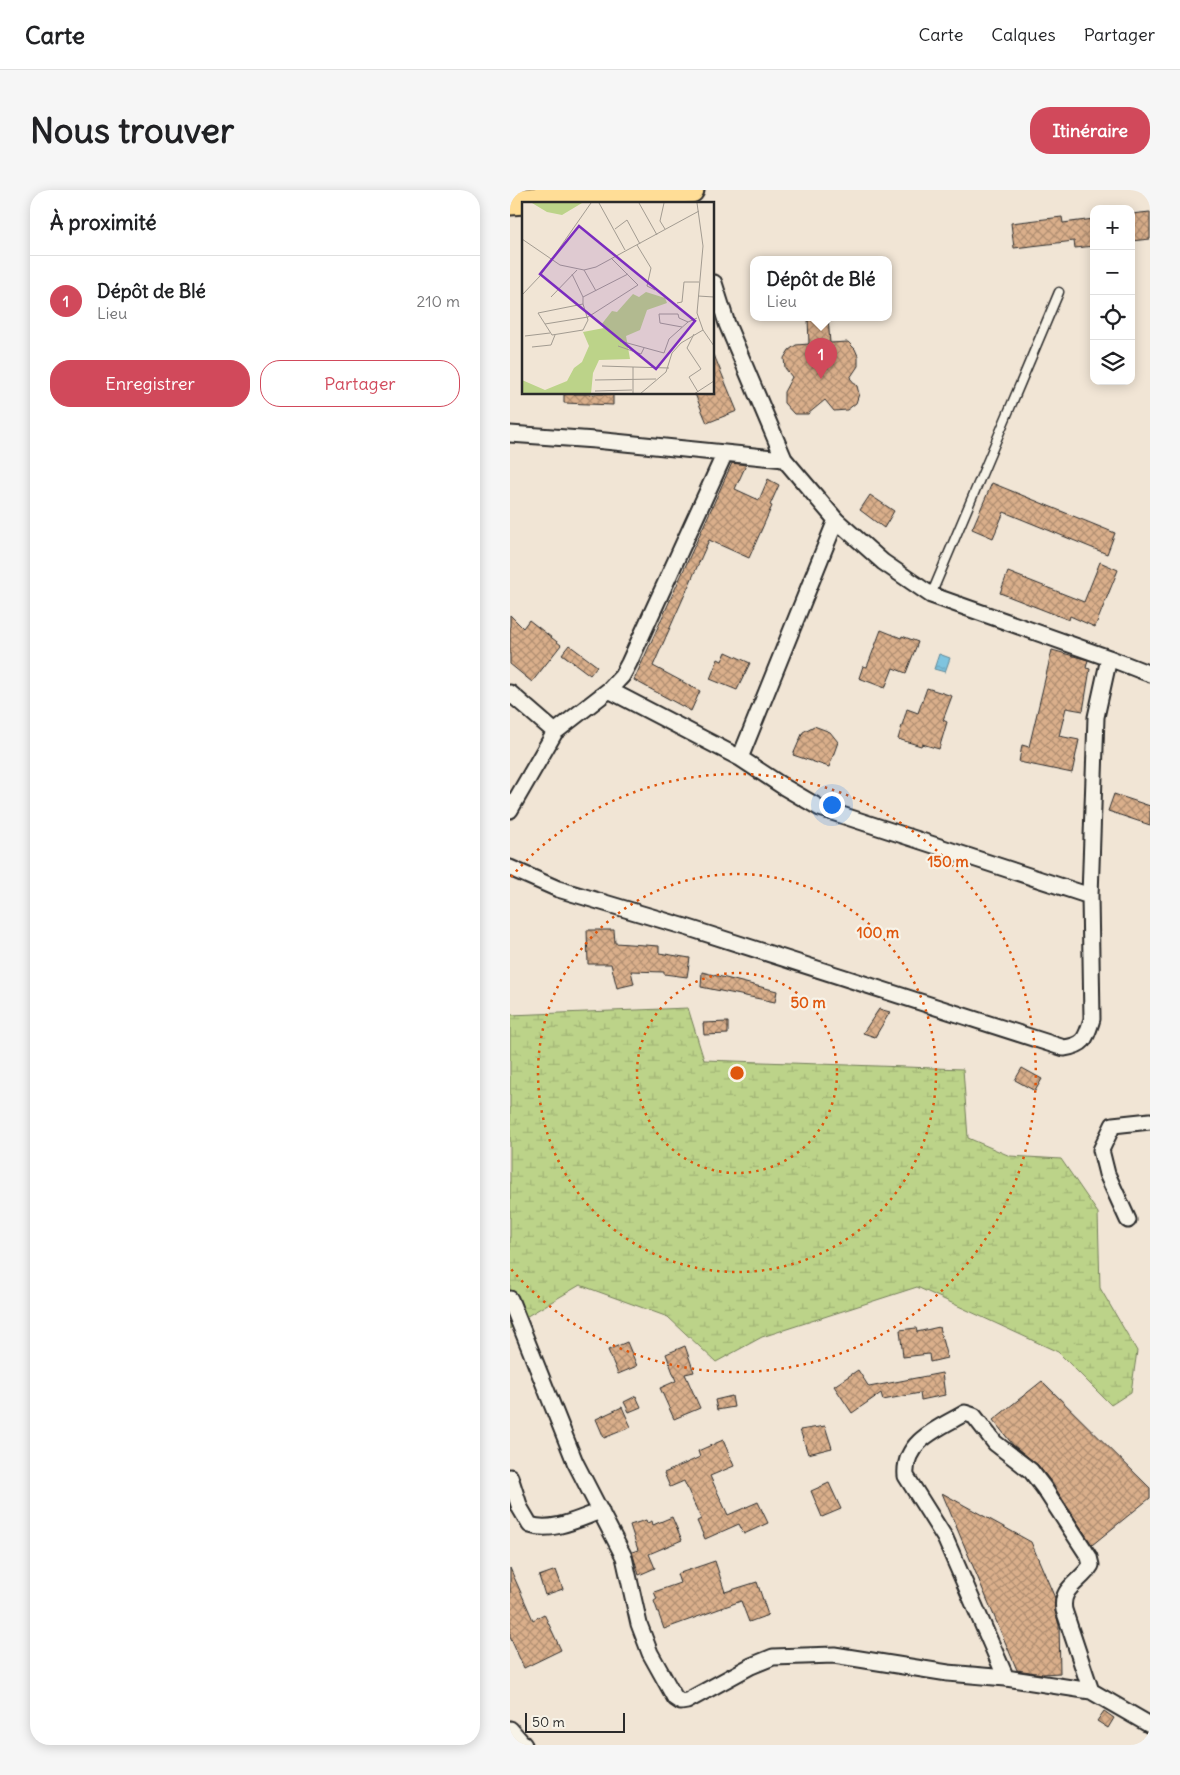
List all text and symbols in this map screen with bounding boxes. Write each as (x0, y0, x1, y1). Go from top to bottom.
text: Carte (25, 20, 85, 50)
text: Carte (918, 23, 963, 46)
text: Calques (991, 23, 1056, 46)
text: Partager (1084, 23, 1155, 46)
button: Itinéraire (1030, 107, 1150, 154)
text: Nous trouver (30, 108, 234, 152)
inset map (522, 202, 715, 395)
map controls (1090, 205, 1135, 385)
button: + (1090, 205, 1135, 250)
text: À proximité (50, 209, 157, 236)
button: − (1090, 250, 1135, 295)
popup (750, 256, 892, 321)
text: Dépôt de Blé (767, 267, 875, 291)
text: Dépôt de Blé (97, 279, 206, 303)
text: 1 (63, 291, 69, 311)
text: 210 m (417, 291, 460, 311)
text: Lieu (767, 291, 797, 311)
button: locate (1090, 295, 1135, 340)
text: Lieu (97, 303, 127, 323)
pin: 1 (805, 338, 837, 379)
button: layers (1090, 340, 1135, 385)
button: Enregistrer (50, 360, 250, 407)
button: Partager (260, 360, 460, 407)
your location (819, 792, 845, 818)
text: 150 m (927, 852, 969, 871)
text: 100 m (857, 923, 899, 942)
text: 50 m (790, 993, 826, 1012)
centre of rings (728, 1064, 746, 1082)
scale bar (525, 1710, 625, 1733)
text: 50 m (532, 1713, 565, 1731)

